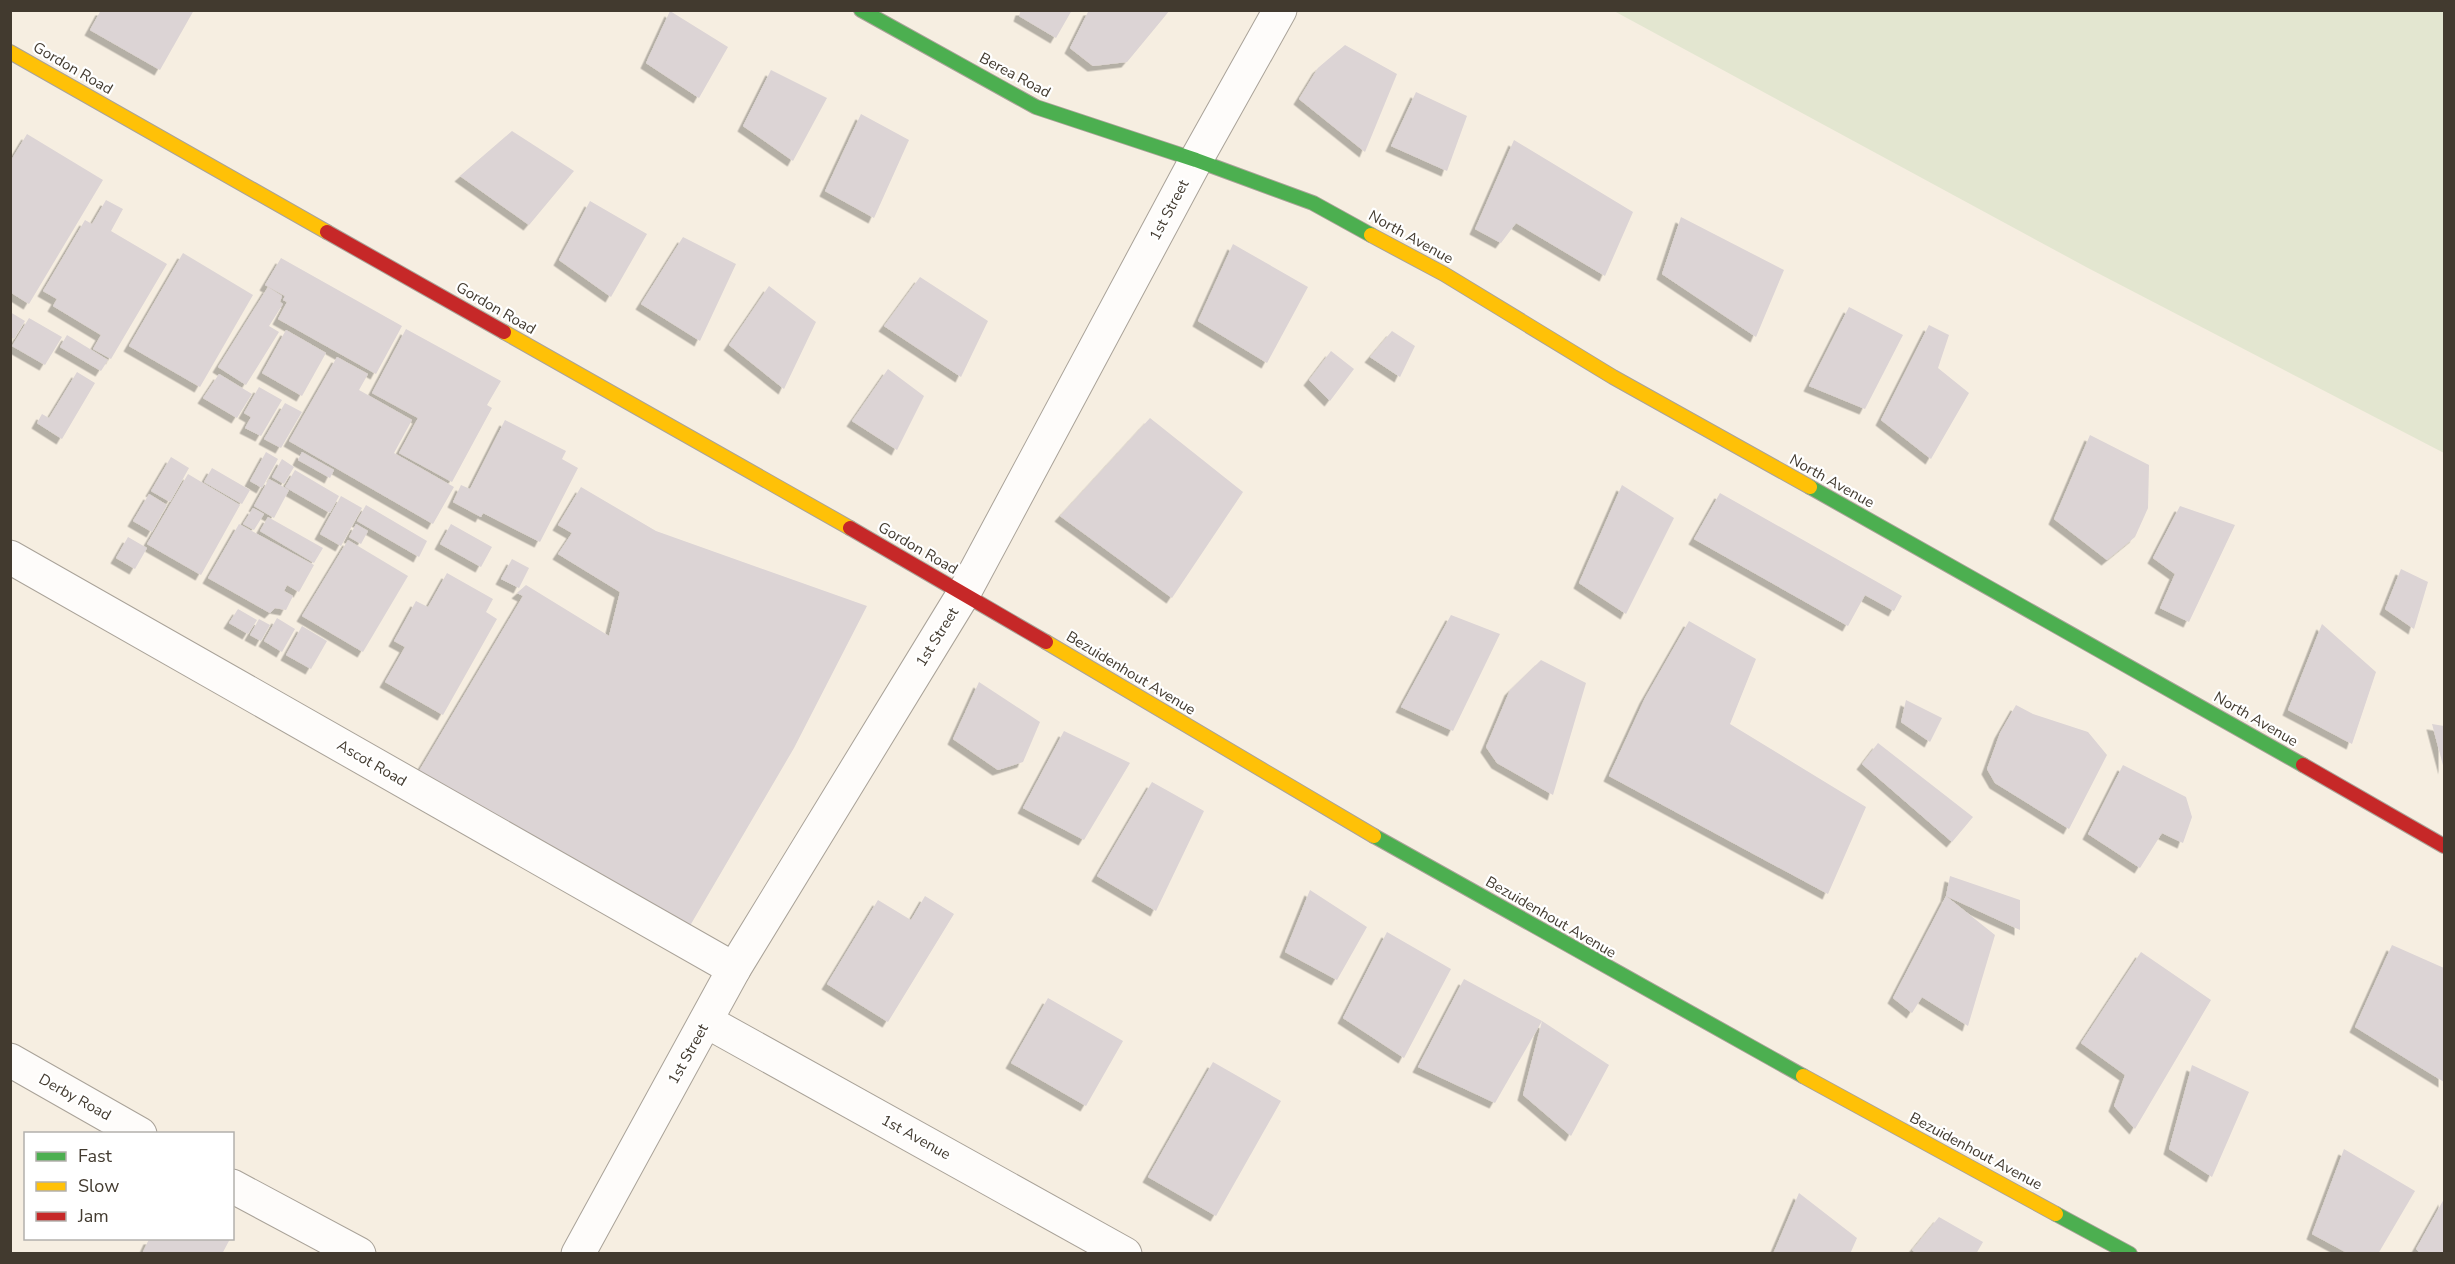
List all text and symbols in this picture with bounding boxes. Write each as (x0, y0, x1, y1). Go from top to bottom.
street label: Gordon Road (30, 37, 116, 99)
street label: Berea Road (976, 48, 1054, 102)
street label: 1st Street (1145, 175, 1194, 244)
street label: North Avenue (1365, 205, 1457, 269)
street label: Gordon Road (453, 277, 539, 339)
street label: North Avenue (1786, 449, 1878, 513)
street label: Gordon Road (875, 517, 961, 579)
street label: 1st Street (911, 603, 963, 670)
street label: Bezuidenhout Avenue (1063, 626, 1199, 720)
street label: North Avenue (2210, 687, 2302, 751)
street label: Ascot Road (334, 735, 410, 791)
street label: Bezuidenhout Avenue (1482, 871, 1620, 963)
street label: 1st Street (663, 1020, 713, 1088)
street label: Derby Road (35, 1069, 115, 1125)
street label: Bezuidenhout Avenue (1906, 1108, 2046, 1194)
street label: 1st Avenue (878, 1110, 954, 1164)
legend (24, 1132, 234, 1240)
text: Fast (78, 1144, 113, 1168)
text: Slow (78, 1174, 119, 1198)
text: Jam (77, 1204, 109, 1228)

